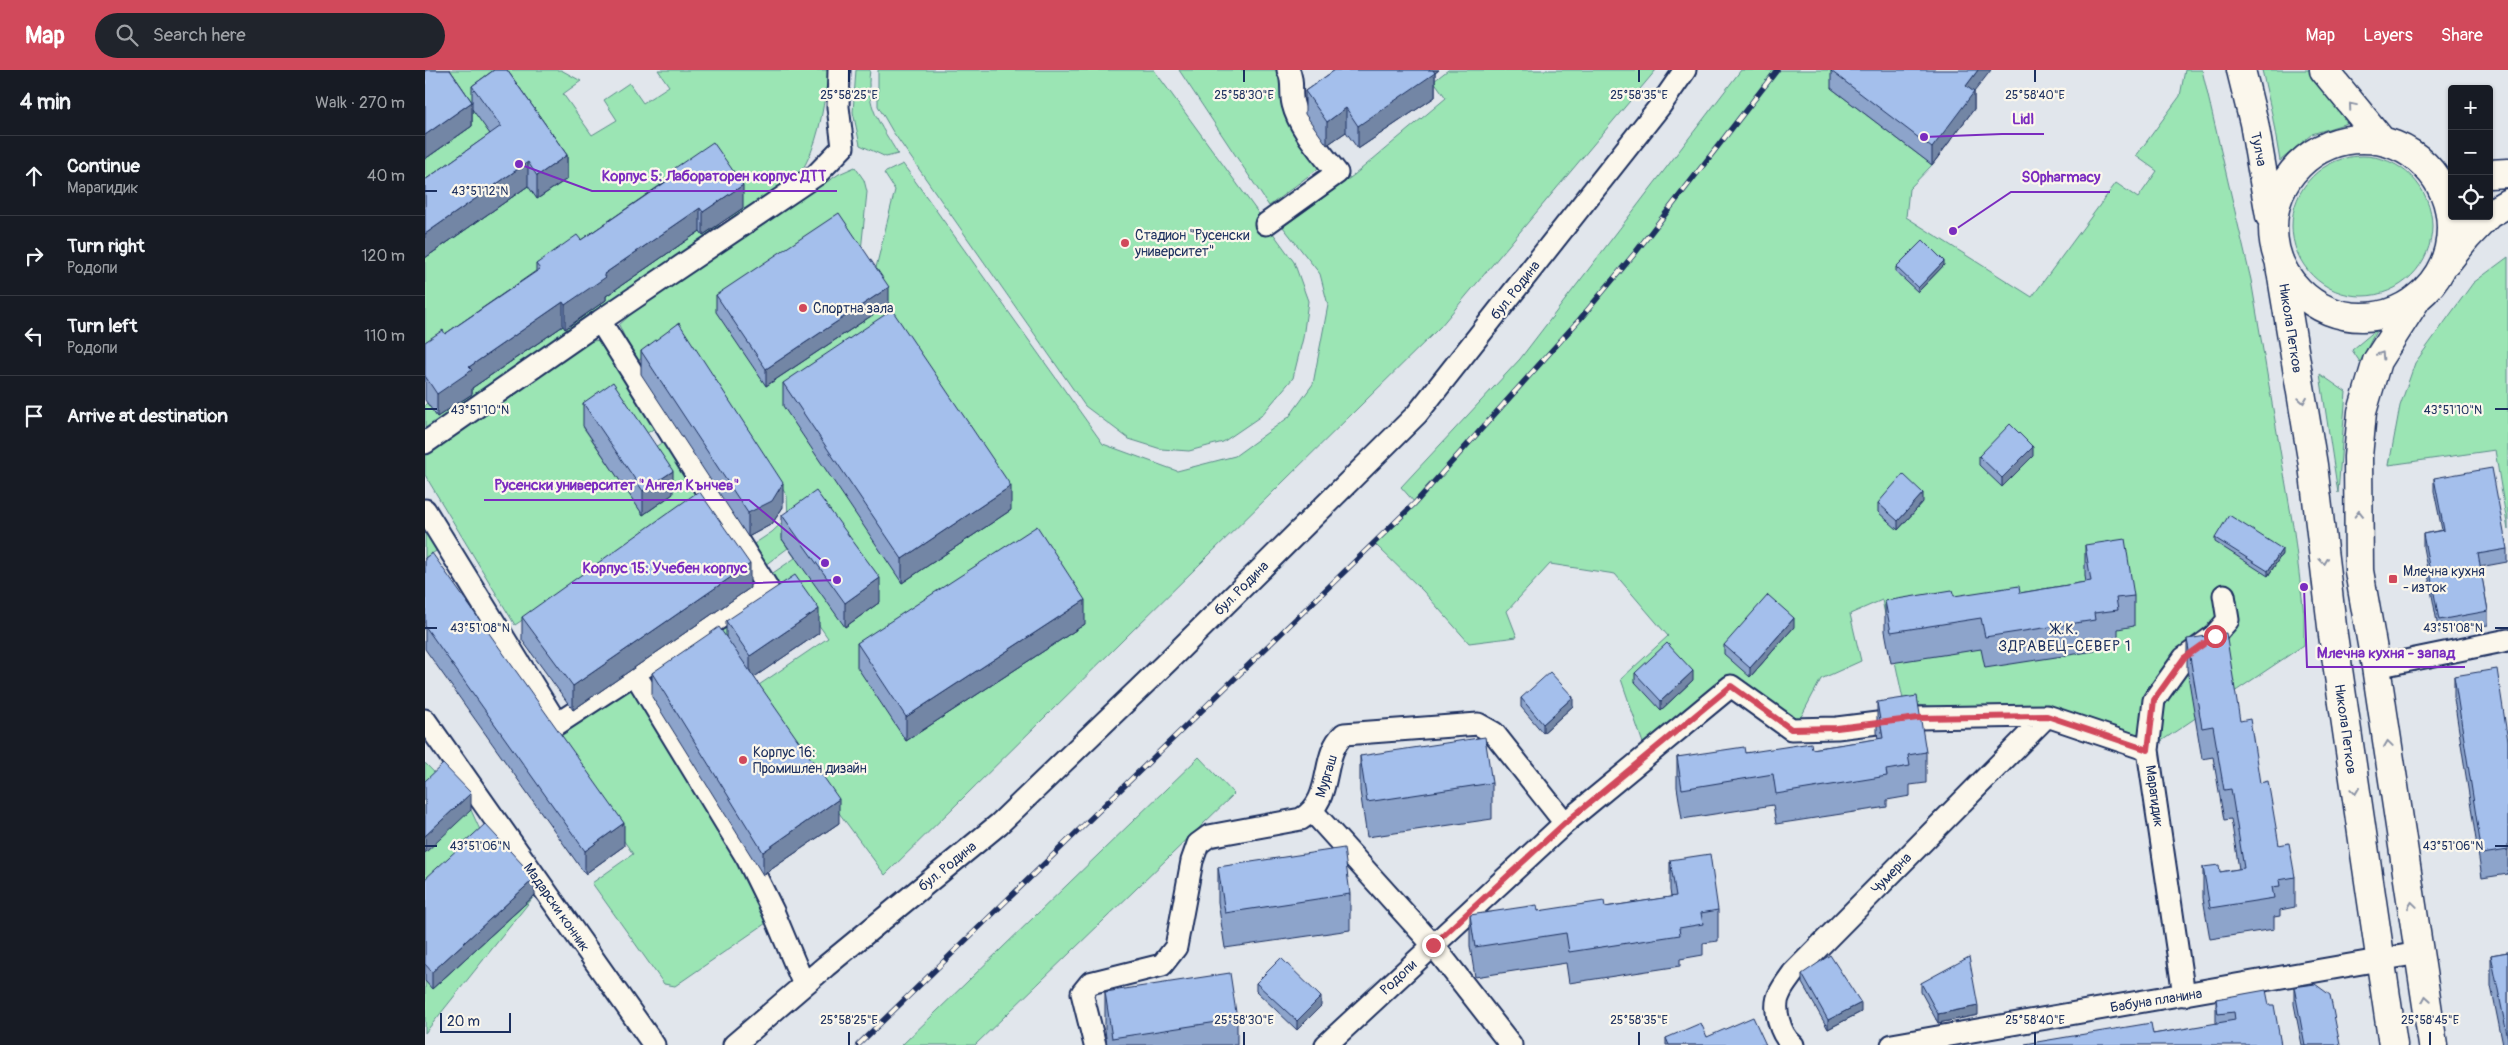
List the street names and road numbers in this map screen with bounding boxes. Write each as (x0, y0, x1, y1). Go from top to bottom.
street label: Тулча (2247, 130, 2270, 168)
street label: бул. Родина (1487, 257, 1544, 323)
street label: Никола Петков (2275, 282, 2306, 374)
street label: бул. Родина (1211, 558, 1272, 619)
street label: Никола Петков (2331, 683, 2360, 775)
street label: Мургаш (1312, 753, 1341, 800)
street label: Марагидик (2142, 764, 2167, 828)
street label: бул. Родина (915, 838, 980, 895)
street label: Чумерна (1868, 849, 1915, 897)
street label: Мадарски конник (520, 860, 593, 955)
street label: Родопи (1377, 956, 1420, 999)
street label: Бабуна планина (2109, 985, 2203, 1016)

